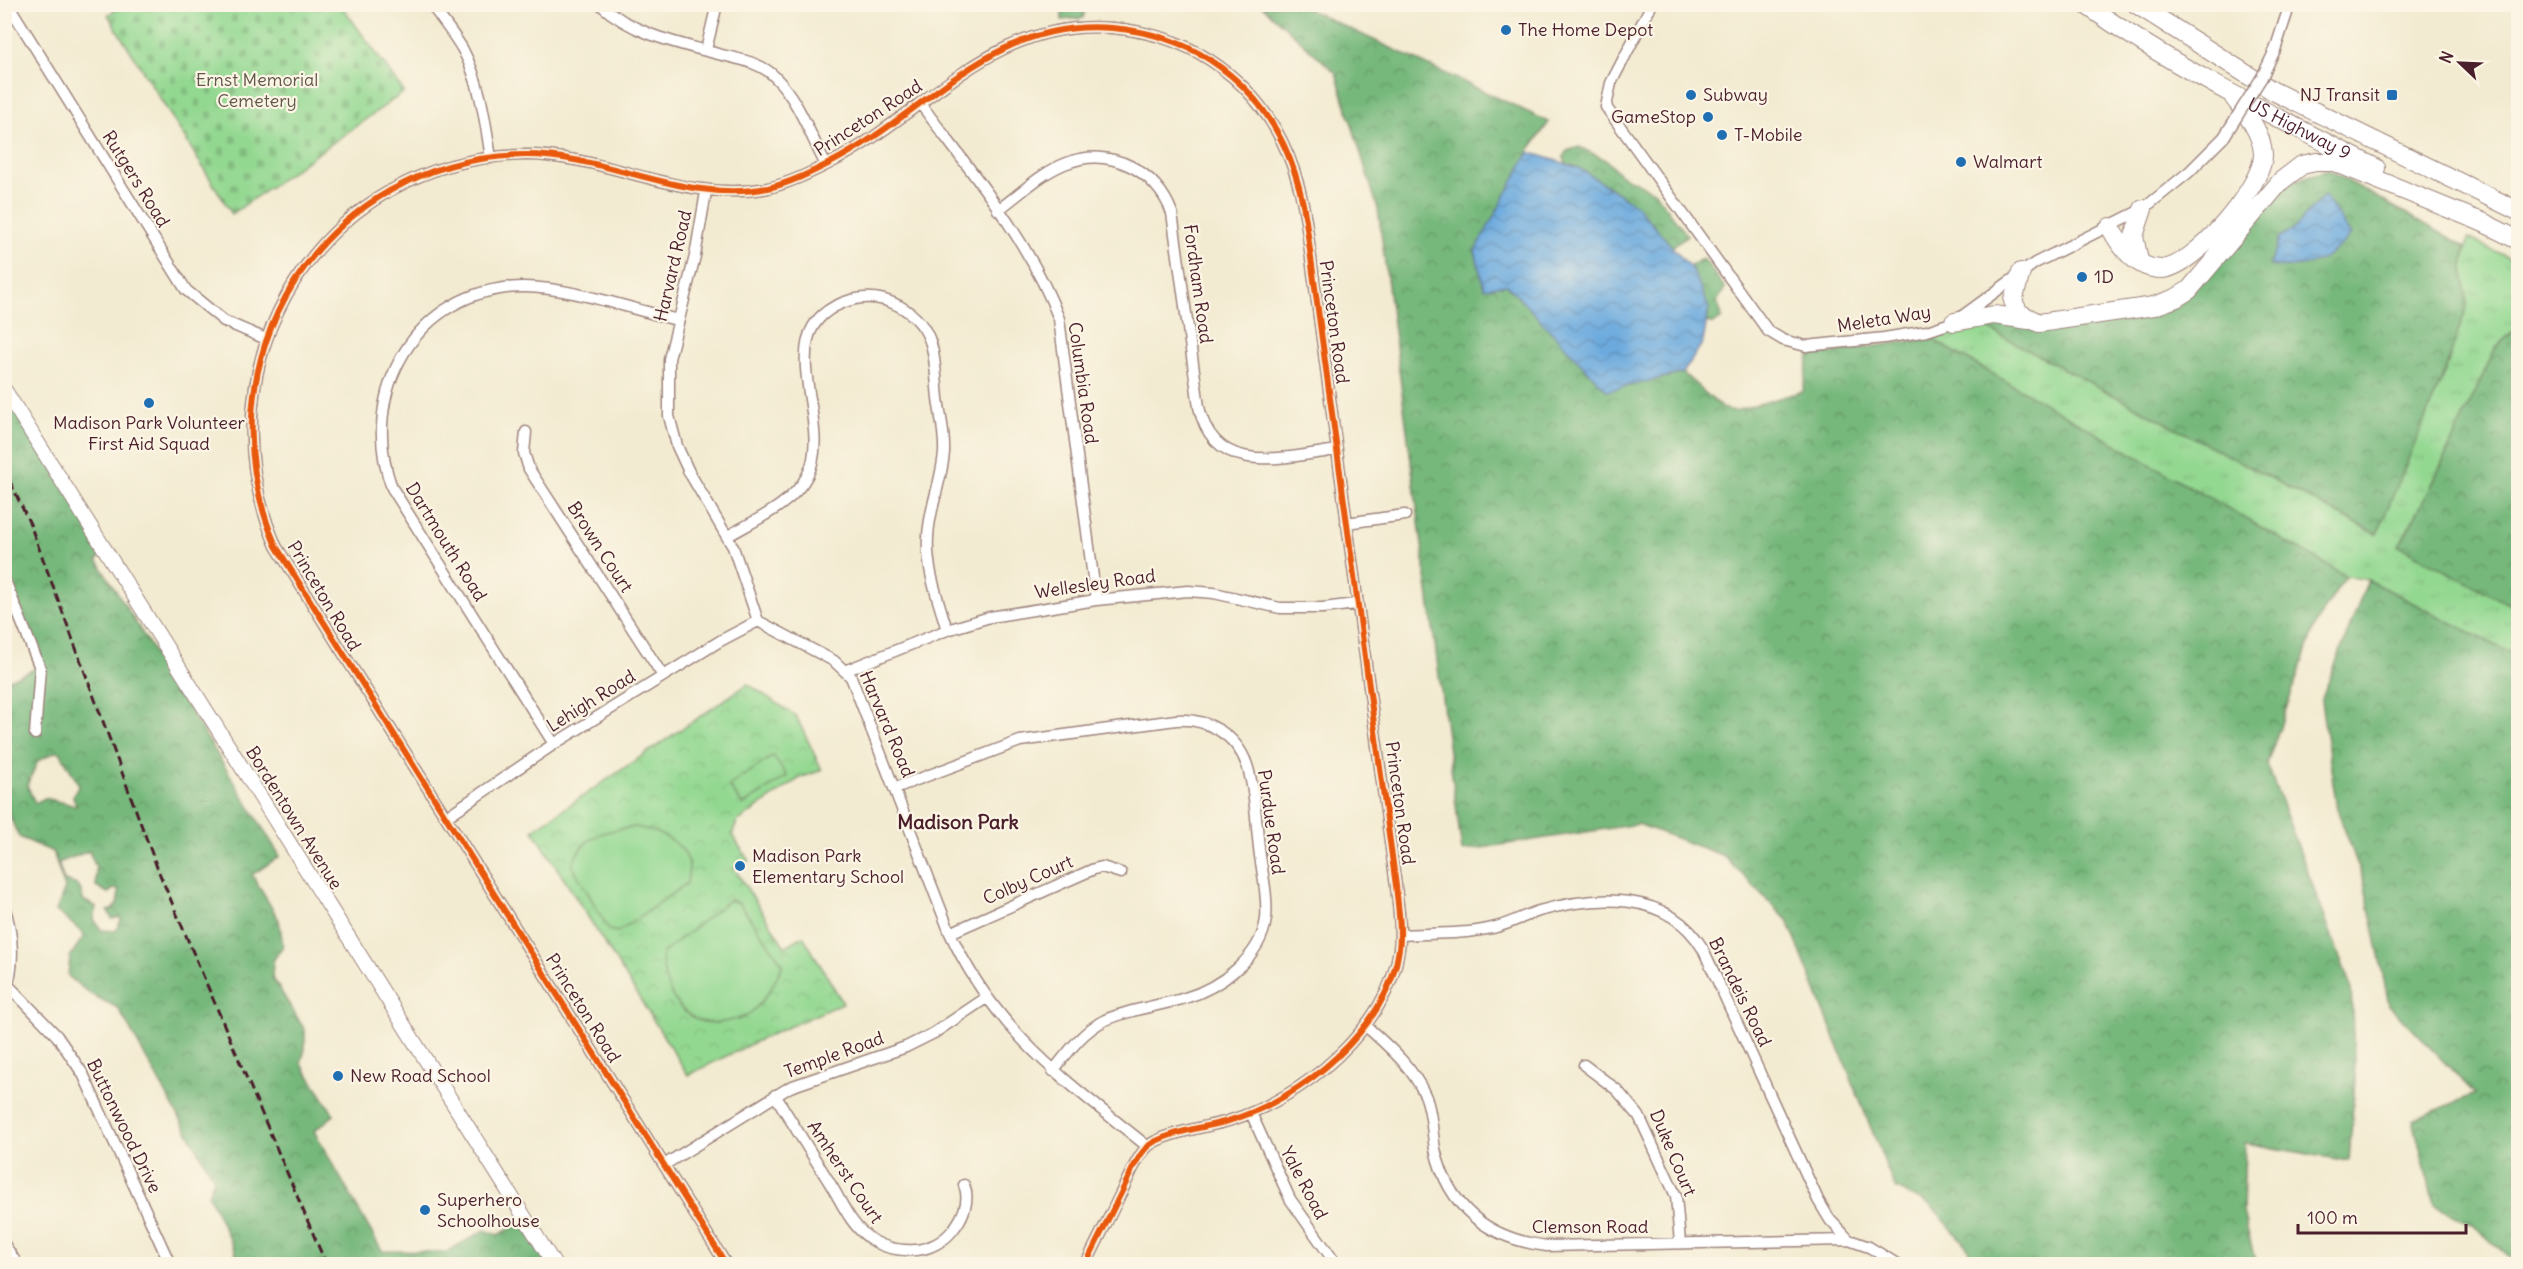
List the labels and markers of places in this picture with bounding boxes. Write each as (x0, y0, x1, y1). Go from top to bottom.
place label: The Home Depot (1518, 18, 1653, 41)
marker: The Home Depot (1499, 23, 1513, 37)
place label: Subway (1703, 83, 1768, 106)
place label: NJ Transit (2300, 83, 2380, 106)
marker: Subway (1684, 88, 1698, 102)
marker: NJ Transit (2385, 88, 2399, 102)
place label: GameStop (1611, 105, 1696, 128)
marker: GameStop (1701, 110, 1715, 124)
place label: T-Mobile (1734, 123, 1803, 146)
marker: T-Mobile (1715, 128, 1729, 142)
place label: Walmart (1973, 150, 2043, 173)
marker: Walmart (1954, 155, 1968, 169)
place label: 1D (2094, 265, 2114, 288)
marker: 1D (2075, 270, 2089, 284)
marker: Madison Park Volunteer First Aid Squad (142, 396, 156, 410)
place label: Madison Park Volunteer First Aid Squad (53, 411, 246, 455)
place label: Madison Park Elementary School (752, 844, 904, 888)
marker: Madison Park Elementary School (733, 859, 747, 873)
place label: New Road School (350, 1064, 491, 1087)
marker: New Road School (331, 1069, 345, 1083)
place label: Superhero Schoolhouse (437, 1188, 540, 1232)
marker: Superhero Schoolhouse (418, 1203, 432, 1217)

